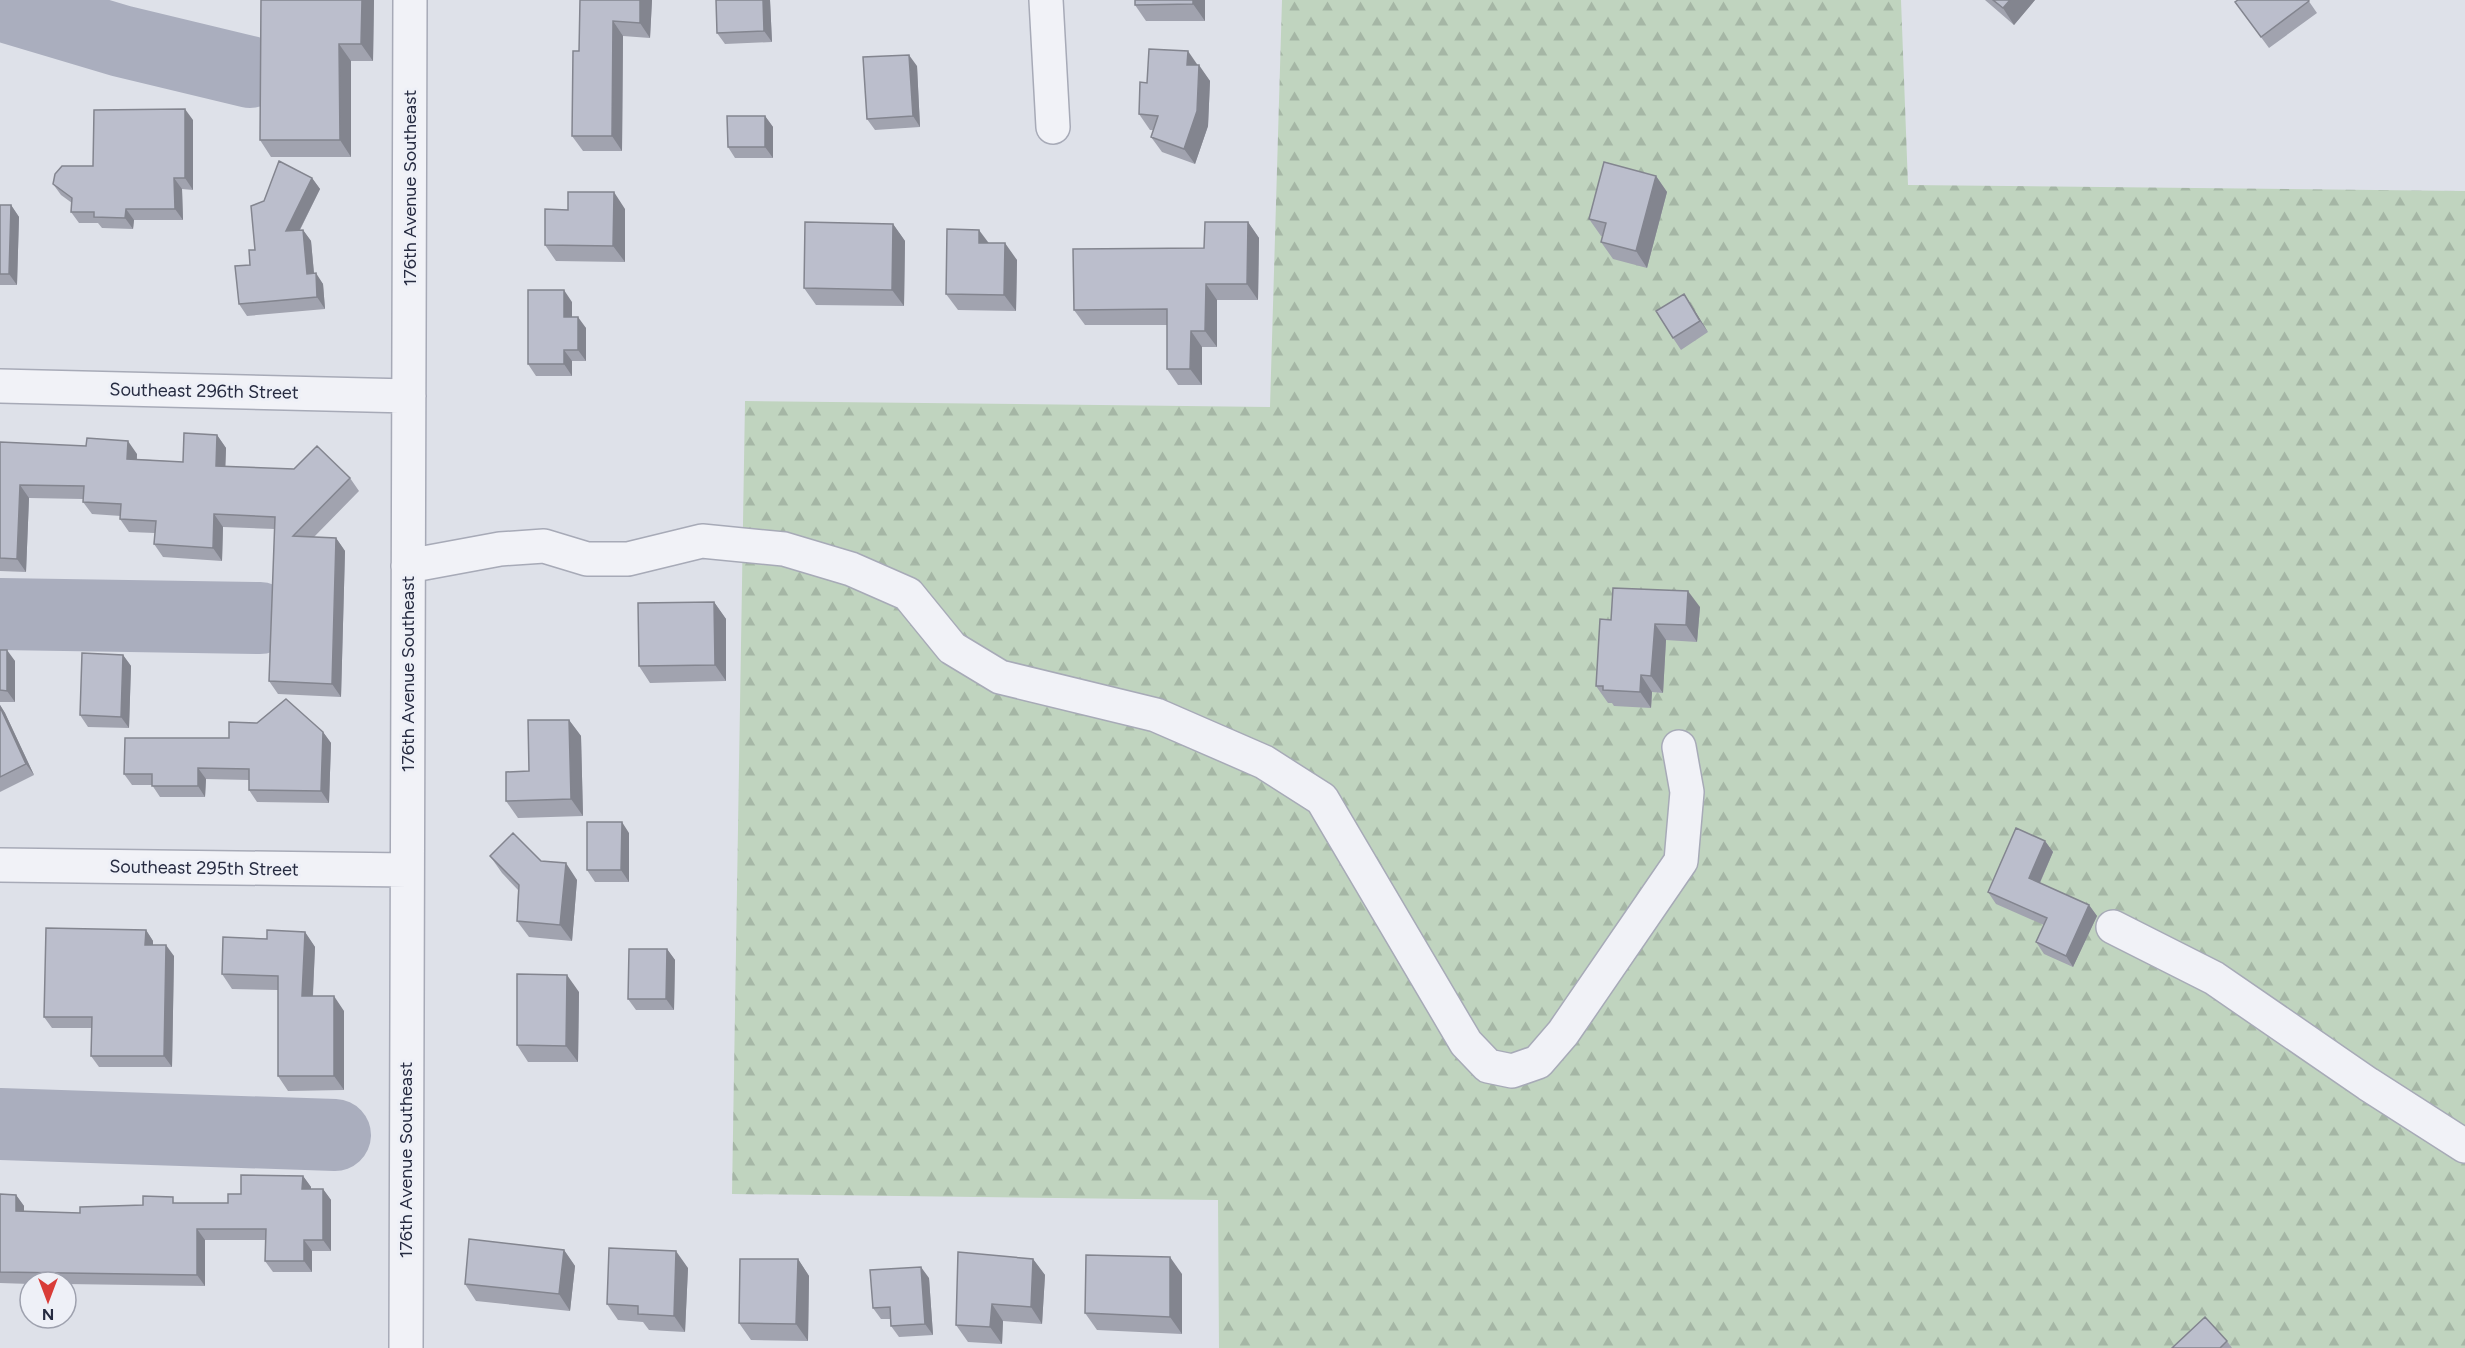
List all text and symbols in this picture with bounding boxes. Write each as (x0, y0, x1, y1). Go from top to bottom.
street label: 176th Avenue Southeast (399, 90, 421, 286)
street label: Southeast 296th Street (109, 378, 299, 404)
street label: 176th Avenue Southeast (397, 576, 419, 772)
street label: Southeast 295th Street (109, 855, 299, 881)
street label: 176th Avenue Southeast (395, 1062, 417, 1258)
north arrow (18, 1270, 78, 1330)
text: N (42, 1305, 54, 1324)

